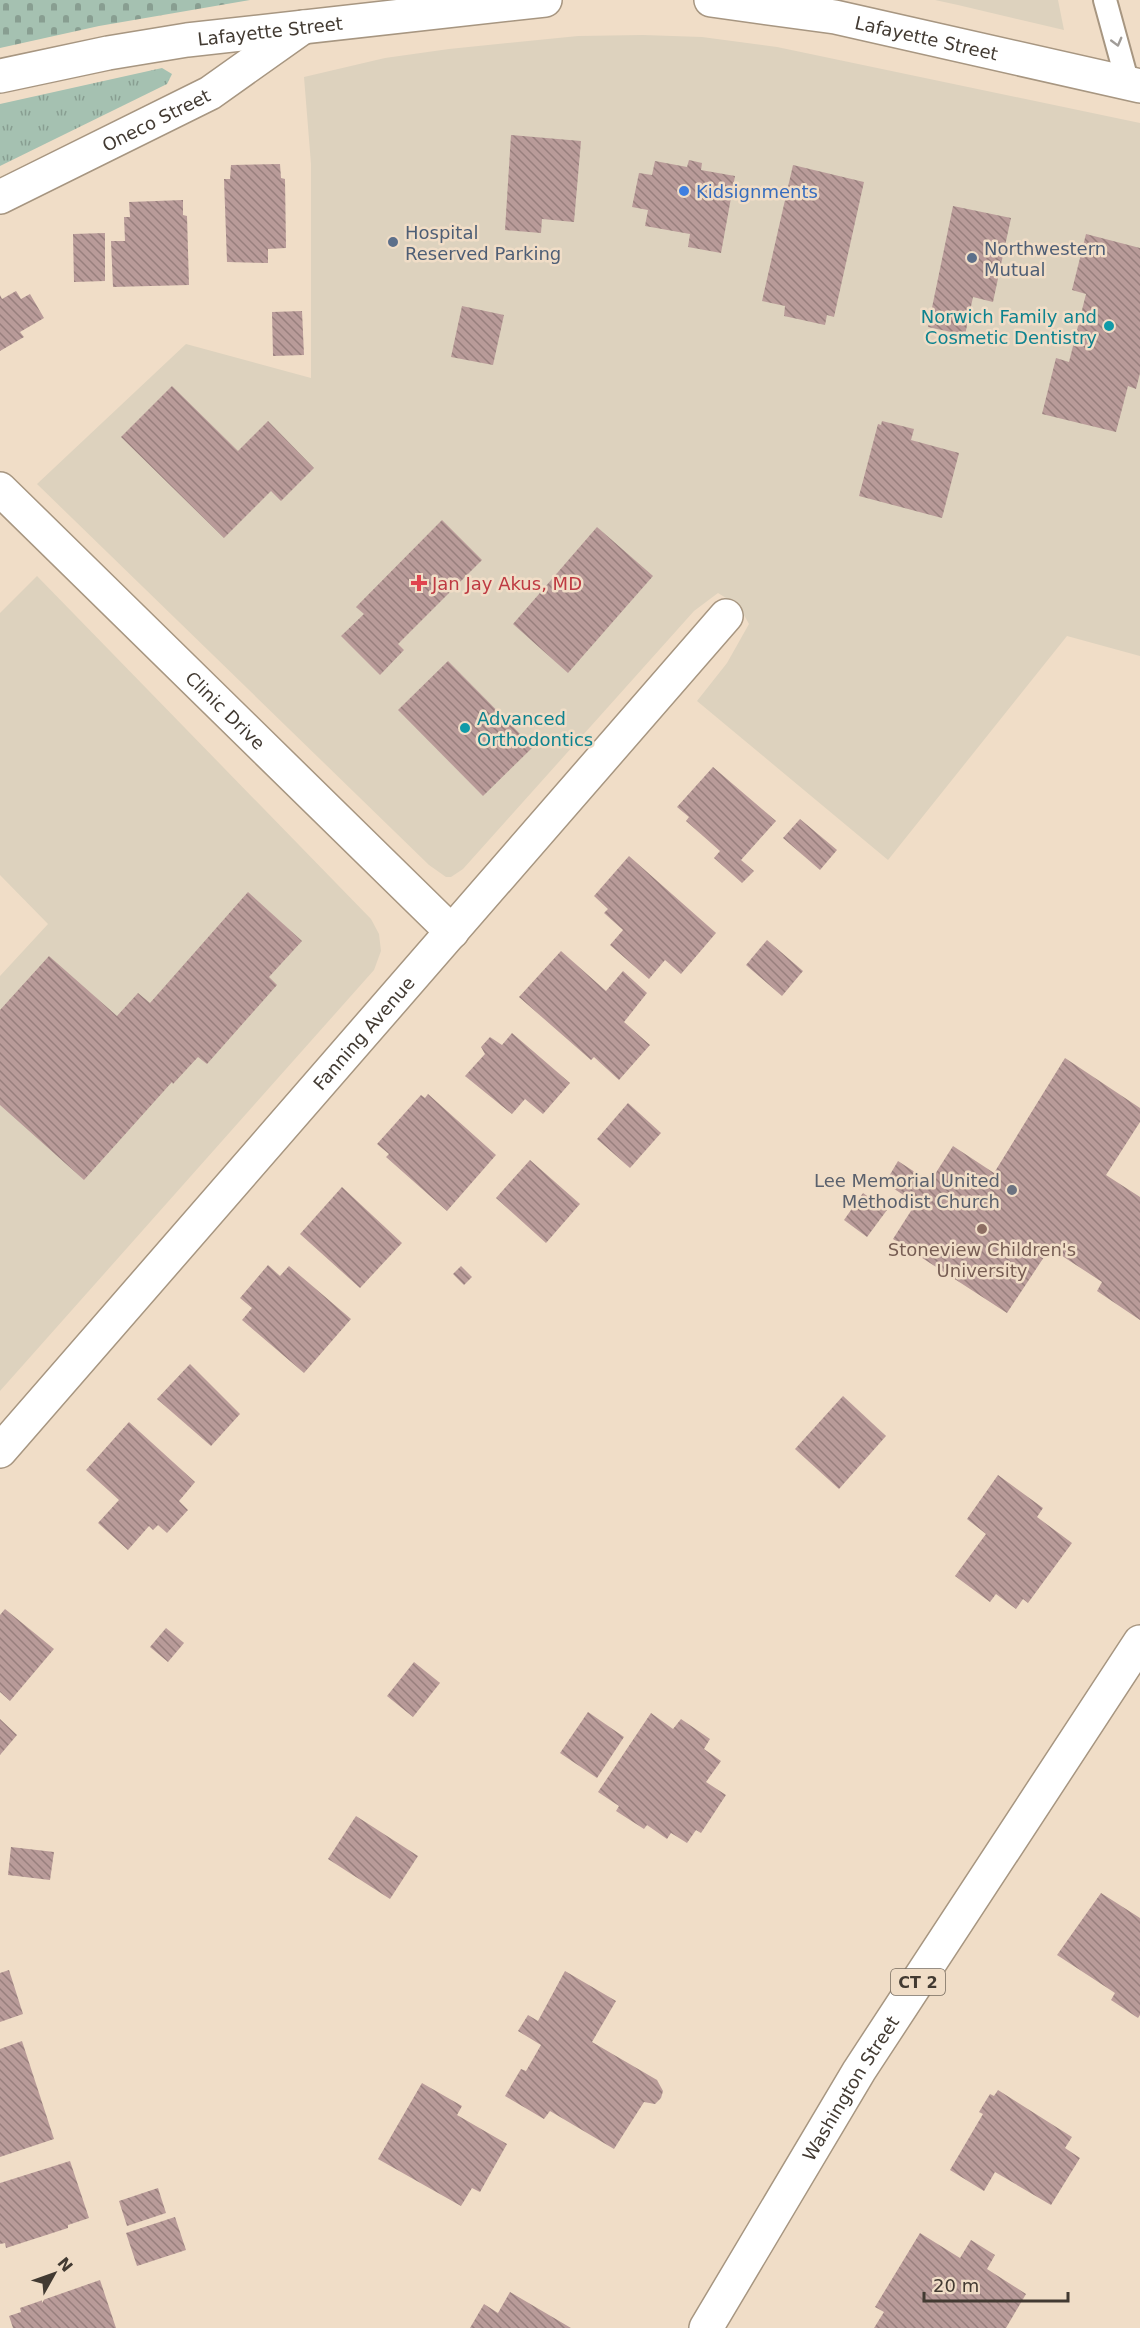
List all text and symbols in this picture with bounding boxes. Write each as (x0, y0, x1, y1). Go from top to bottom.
street label: Lafayette Street (853, 11, 1000, 64)
street label: Lafayette Street (196, 12, 344, 49)
one-way arrow (1109, 37, 1122, 47)
street label: Oneco Street (98, 84, 213, 155)
place label: Kidsignments (696, 181, 818, 202)
marker: Kidsignments (677, 184, 691, 198)
place label: Hospital Reserved Parking (405, 222, 561, 264)
marker: Hospital Reserved Parking (386, 235, 400, 249)
place label: Northwestern Mutual (984, 238, 1106, 280)
marker: Northwestern Mutual (965, 251, 979, 265)
place label: Norwich Family and Cosmetic Dentistry (921, 306, 1097, 348)
marker: Norwich Family and Cosmetic Dentistry (1102, 319, 1116, 333)
place label: Jan Jay Akus, MD (431, 573, 582, 594)
marker: Jan Jay Akus, MD (410, 574, 428, 592)
street label: Clinic Drive (182, 667, 270, 754)
place label: Advanced Orthodontics (477, 708, 593, 750)
marker: Advanced Orthodontics (458, 721, 472, 735)
street label: Fanning Avenue (309, 972, 418, 1094)
place label: Lee Memorial United Methodist Church (814, 1170, 1000, 1212)
marker: Lee Memorial United Methodist Church (1005, 1183, 1019, 1197)
marker: Stoneview Children's University (975, 1222, 989, 1236)
place label: Stoneview Children's University (888, 1239, 1076, 1281)
road number: CT 2 (891, 1969, 945, 1995)
street label: Washington Street (798, 2012, 903, 2164)
north arrow (24, 2244, 84, 2304)
text: N (54, 2253, 77, 2276)
scale bar (924, 2265, 1068, 2303)
text: 20 m (933, 2275, 979, 2296)

